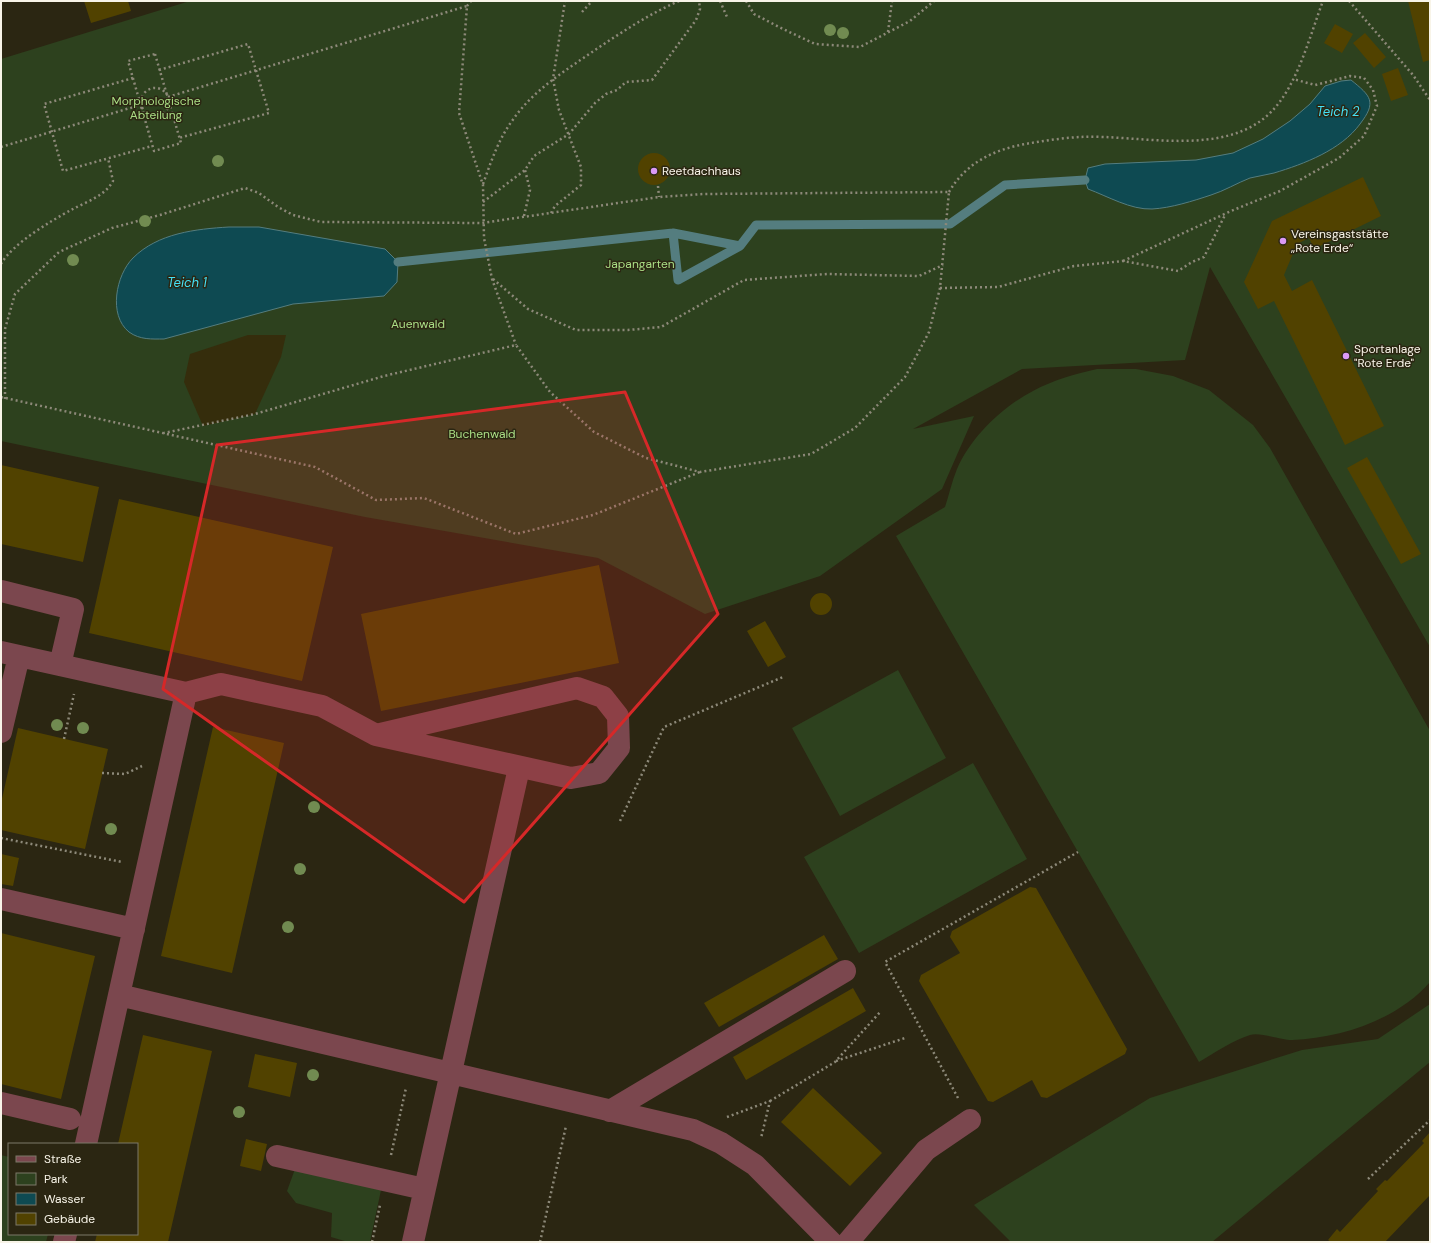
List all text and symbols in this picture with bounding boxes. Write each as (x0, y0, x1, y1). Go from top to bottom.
park label: Morphologische Abteilung (112, 93, 201, 123)
water label: Teich 2 (1316, 103, 1360, 120)
place label: Reetdachhaus (662, 163, 741, 179)
marker: Reetdachhaus (649, 166, 659, 176)
place label: Vereinsgaststätte „Rote Erde“ (1291, 226, 1389, 256)
marker: Vereinsgaststätte „Rote Erde“ (1278, 236, 1288, 246)
park label: Japangarten (605, 256, 675, 272)
water label: Teich 1 (167, 274, 208, 291)
park label: Auenwald (391, 316, 445, 332)
place label: Sportanlage "Rote Erde" (1354, 341, 1421, 371)
marker: Sportanlage "Rote Erde" (1341, 351, 1351, 361)
park label: Buchenwald (448, 426, 516, 442)
legend (8, 1143, 138, 1235)
text: Straße (44, 1151, 81, 1167)
text: Park (44, 1171, 68, 1187)
text: Wasser (44, 1191, 85, 1207)
text: Gebäude (44, 1211, 95, 1227)

